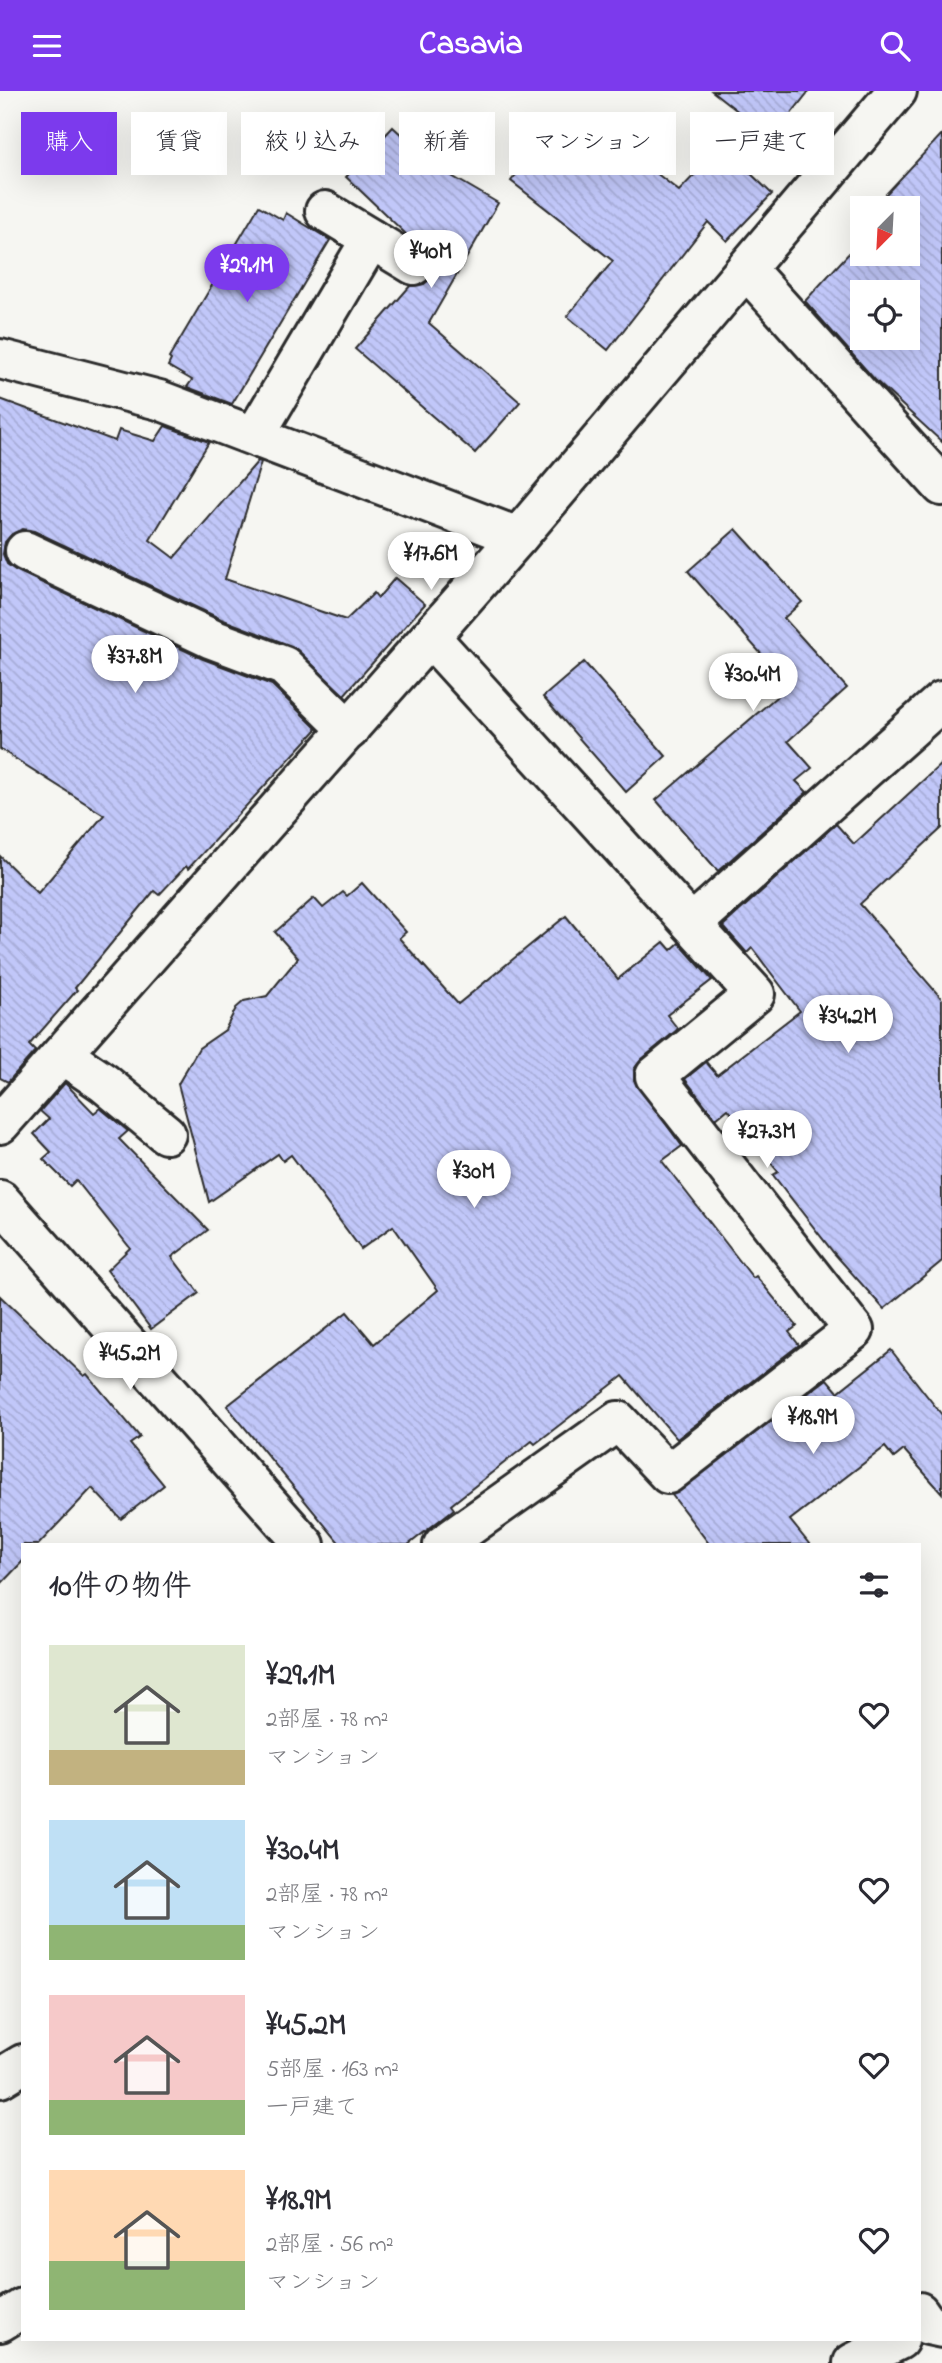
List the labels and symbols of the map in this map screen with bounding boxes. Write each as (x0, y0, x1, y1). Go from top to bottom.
north arrow (850, 196, 920, 266)
pin: ¥40M (390, 231, 472, 290)
pin: ¥29.1M (190, 245, 304, 304)
pin: ¥17.6M (374, 533, 488, 592)
pin: ¥37.8M (78, 635, 192, 695)
pin: ¥30.4M (696, 653, 810, 713)
pin: ¥34.2M (791, 995, 905, 1055)
pin: ¥27.3M (710, 1111, 824, 1170)
pin: ¥30M (433, 1151, 515, 1210)
pin: ¥45.2M (73, 1333, 187, 1392)
pin: ¥18.9M (756, 1397, 870, 1456)

